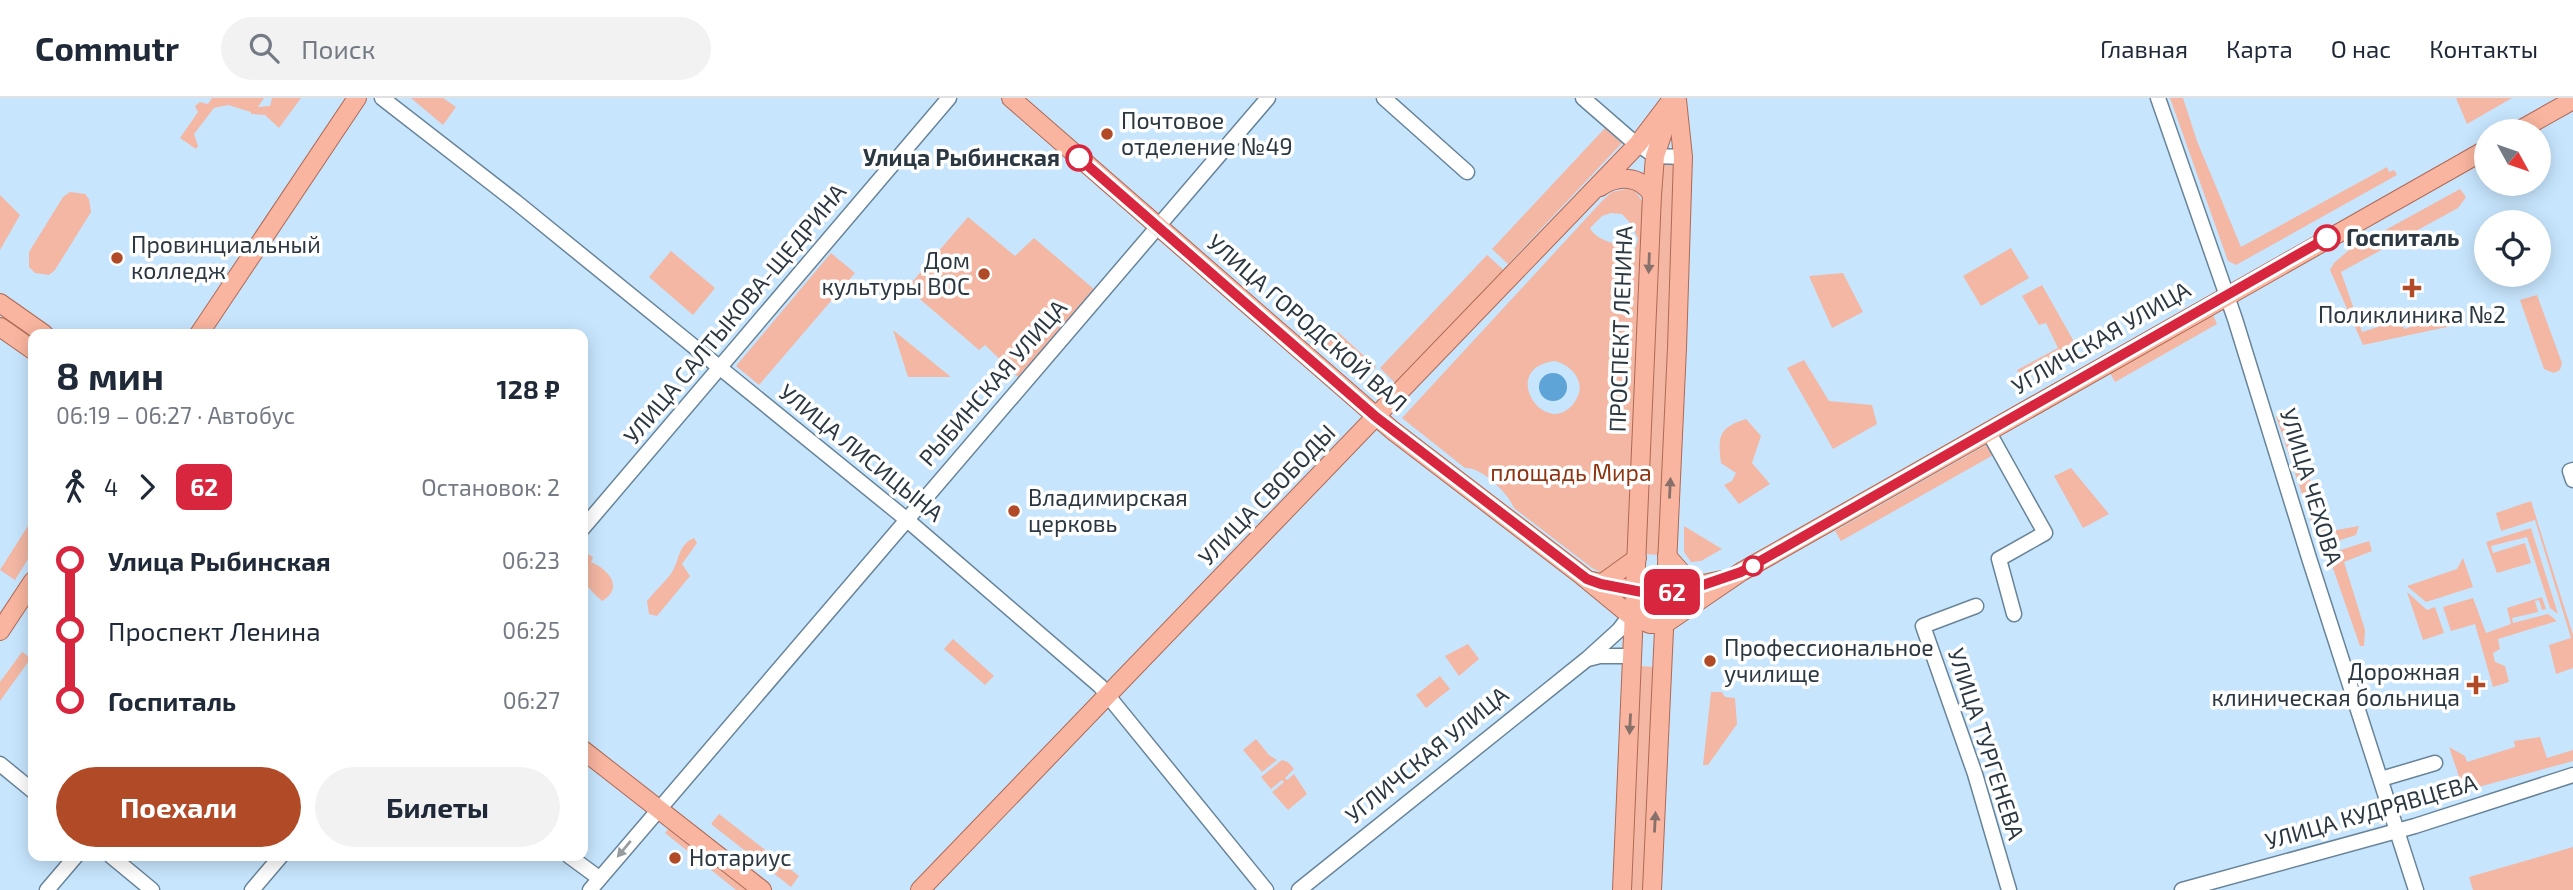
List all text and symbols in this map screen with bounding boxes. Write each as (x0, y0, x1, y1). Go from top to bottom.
search box (221, 17, 711, 80)
text: Commutr (35, 28, 179, 68)
icon: search (245, 29, 283, 67)
text: Поиск (301, 33, 375, 64)
text: Главная (2100, 34, 2188, 63)
text: Карта (2226, 34, 2293, 63)
text: О нас (2331, 34, 2391, 63)
text: Контакты (2429, 34, 2538, 63)
place label: Почтовое отделение №49 (1121, 106, 1293, 160)
north arrow (2474, 119, 2552, 196)
map controls (2474, 119, 2551, 287)
marker: Почтовое отделение №49 (1099, 126, 1115, 142)
place label: Улица Рыбинская (863, 143, 1060, 171)
marker: Улица Рыбинская (1066, 145, 1092, 171)
street label: УЛИЦА САЛТЫКОВА-ЩЕДРИНА (617, 177, 852, 449)
button: locate (2474, 210, 2551, 287)
place label: Госпиталь (2346, 223, 2459, 251)
street label: ПРОСПЕКТ ЛЕНИНА (1602, 224, 1638, 433)
marker: Госпиталь (2314, 225, 2340, 251)
street label: УЛИЦА ГОРОДСКОЙ ВАЛ (1202, 228, 1413, 417)
place label: Провинциальный колледж (131, 230, 321, 284)
place label: Дом культуры ВОС (822, 246, 970, 301)
marker: Провинциальный колледж (109, 250, 125, 266)
one-way arrow (1643, 252, 1654, 274)
marker: Дом культуры ВОС (976, 266, 992, 282)
street label: УГЛИЧСКАЯ УЛИЦА (2006, 274, 2195, 400)
marker: Поликлиника №2 (2402, 278, 2422, 298)
street label: РЫБИНСКАЯ УЛИЦА (912, 293, 1073, 471)
place label: Поликлиника №2 (2318, 300, 2506, 328)
text: 8 мин (56, 352, 164, 398)
text: 128 ₽ (496, 373, 560, 404)
street label: УЛИЦА ЛИСИЦЫНА (774, 377, 950, 527)
text: 06:19 – 06:27 · Автобус (56, 401, 295, 429)
street label: УЛИЦА ЧЕХОВА (2275, 405, 2349, 569)
street label: УЛИЦА СВОБОДЫ (1192, 418, 1341, 571)
park label: площадь Мира (1490, 458, 1652, 486)
icon: walk (56, 468, 94, 506)
icon: forward (128, 468, 166, 506)
text: 62 (190, 472, 218, 501)
text: 4 (104, 473, 118, 501)
text: Остановок: 2 (421, 473, 560, 501)
one-way arrow (1665, 477, 1676, 499)
place label: Владимирская церковь (1028, 483, 1188, 537)
marker: Владимирская церковь (1006, 503, 1022, 519)
text: Улица Рыбинская (108, 545, 331, 576)
text: 06:23 (502, 546, 560, 574)
unlabelled marker (1743, 556, 1763, 576)
line badge: 62 (1640, 569, 1704, 615)
text: 62 (1658, 577, 1686, 606)
text: Проспект Ленина (108, 615, 321, 646)
text: 06:25 (502, 616, 560, 644)
place label: Профессиональное училище (1724, 633, 1934, 688)
street label: УЛИЦА ТУРГЕНЕВА (1943, 644, 2031, 844)
marker: Профессиональное училище (1702, 653, 1718, 669)
place label: Дорожная клиническая больница (2212, 657, 2460, 711)
marker: Дорожная клиническая больница (2466, 675, 2486, 695)
street label: УГЛИЧСКАЯ УЛИЦА (1339, 679, 1514, 829)
text: Госпиталь (108, 685, 236, 716)
text: 06:27 (503, 686, 560, 714)
one-way arrow (1624, 713, 1635, 735)
button: Поехали (56, 767, 301, 847)
button: Билеты (315, 767, 560, 847)
street label: УЛИЦА КУДРЯВЦЕВА (2262, 767, 2480, 855)
one-way arrow (1649, 811, 1660, 833)
one-way arrow (617, 841, 632, 858)
place label: Нотариус (689, 843, 792, 872)
marker: Нотариус (667, 850, 683, 866)

